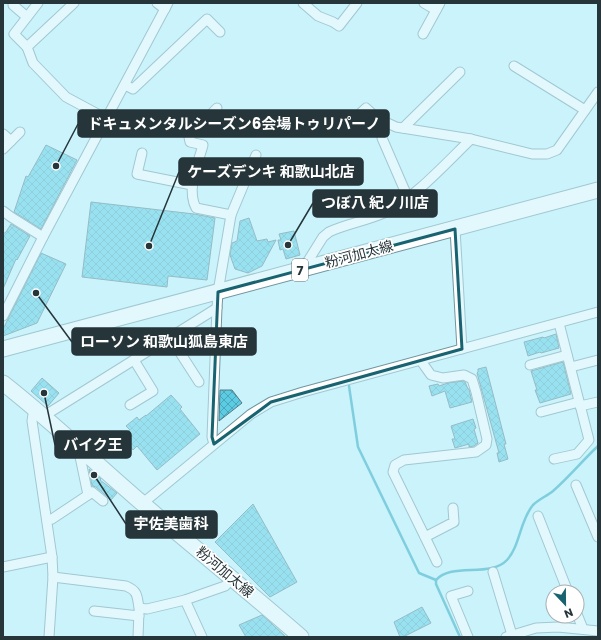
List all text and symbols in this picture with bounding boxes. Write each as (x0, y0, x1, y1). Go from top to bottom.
callout: ドキュメンタルシーズン6会場トゥリパーノ (78, 110, 389, 137)
text: ドキュメンタルシーズン6会場トゥリパーノ (88, 113, 380, 134)
callout: ケーズデンキ 和歌山北店 (179, 158, 363, 185)
text: ケーズデンキ 和歌山北店 (187, 161, 355, 182)
callout: つぼ八 紀ノ川店 (313, 190, 437, 217)
text: つぼ八 紀ノ川店 (321, 192, 429, 213)
street label: 粉河加太線 (323, 235, 395, 273)
road number: 7 (292, 259, 308, 281)
callout: ローソン 和歌山狐島東店 (72, 328, 256, 355)
text: ローソン 和歌山狐島東店 (80, 331, 248, 352)
callout: バイク王 (55, 431, 131, 458)
text: バイク王 (63, 434, 123, 455)
callout: 宇佐美歯科 (126, 511, 217, 538)
text: 宇佐美歯科 (133, 513, 209, 534)
street label: 粉河加太線 (192, 542, 258, 602)
north arrow (545, 584, 585, 624)
text: N (562, 604, 576, 622)

